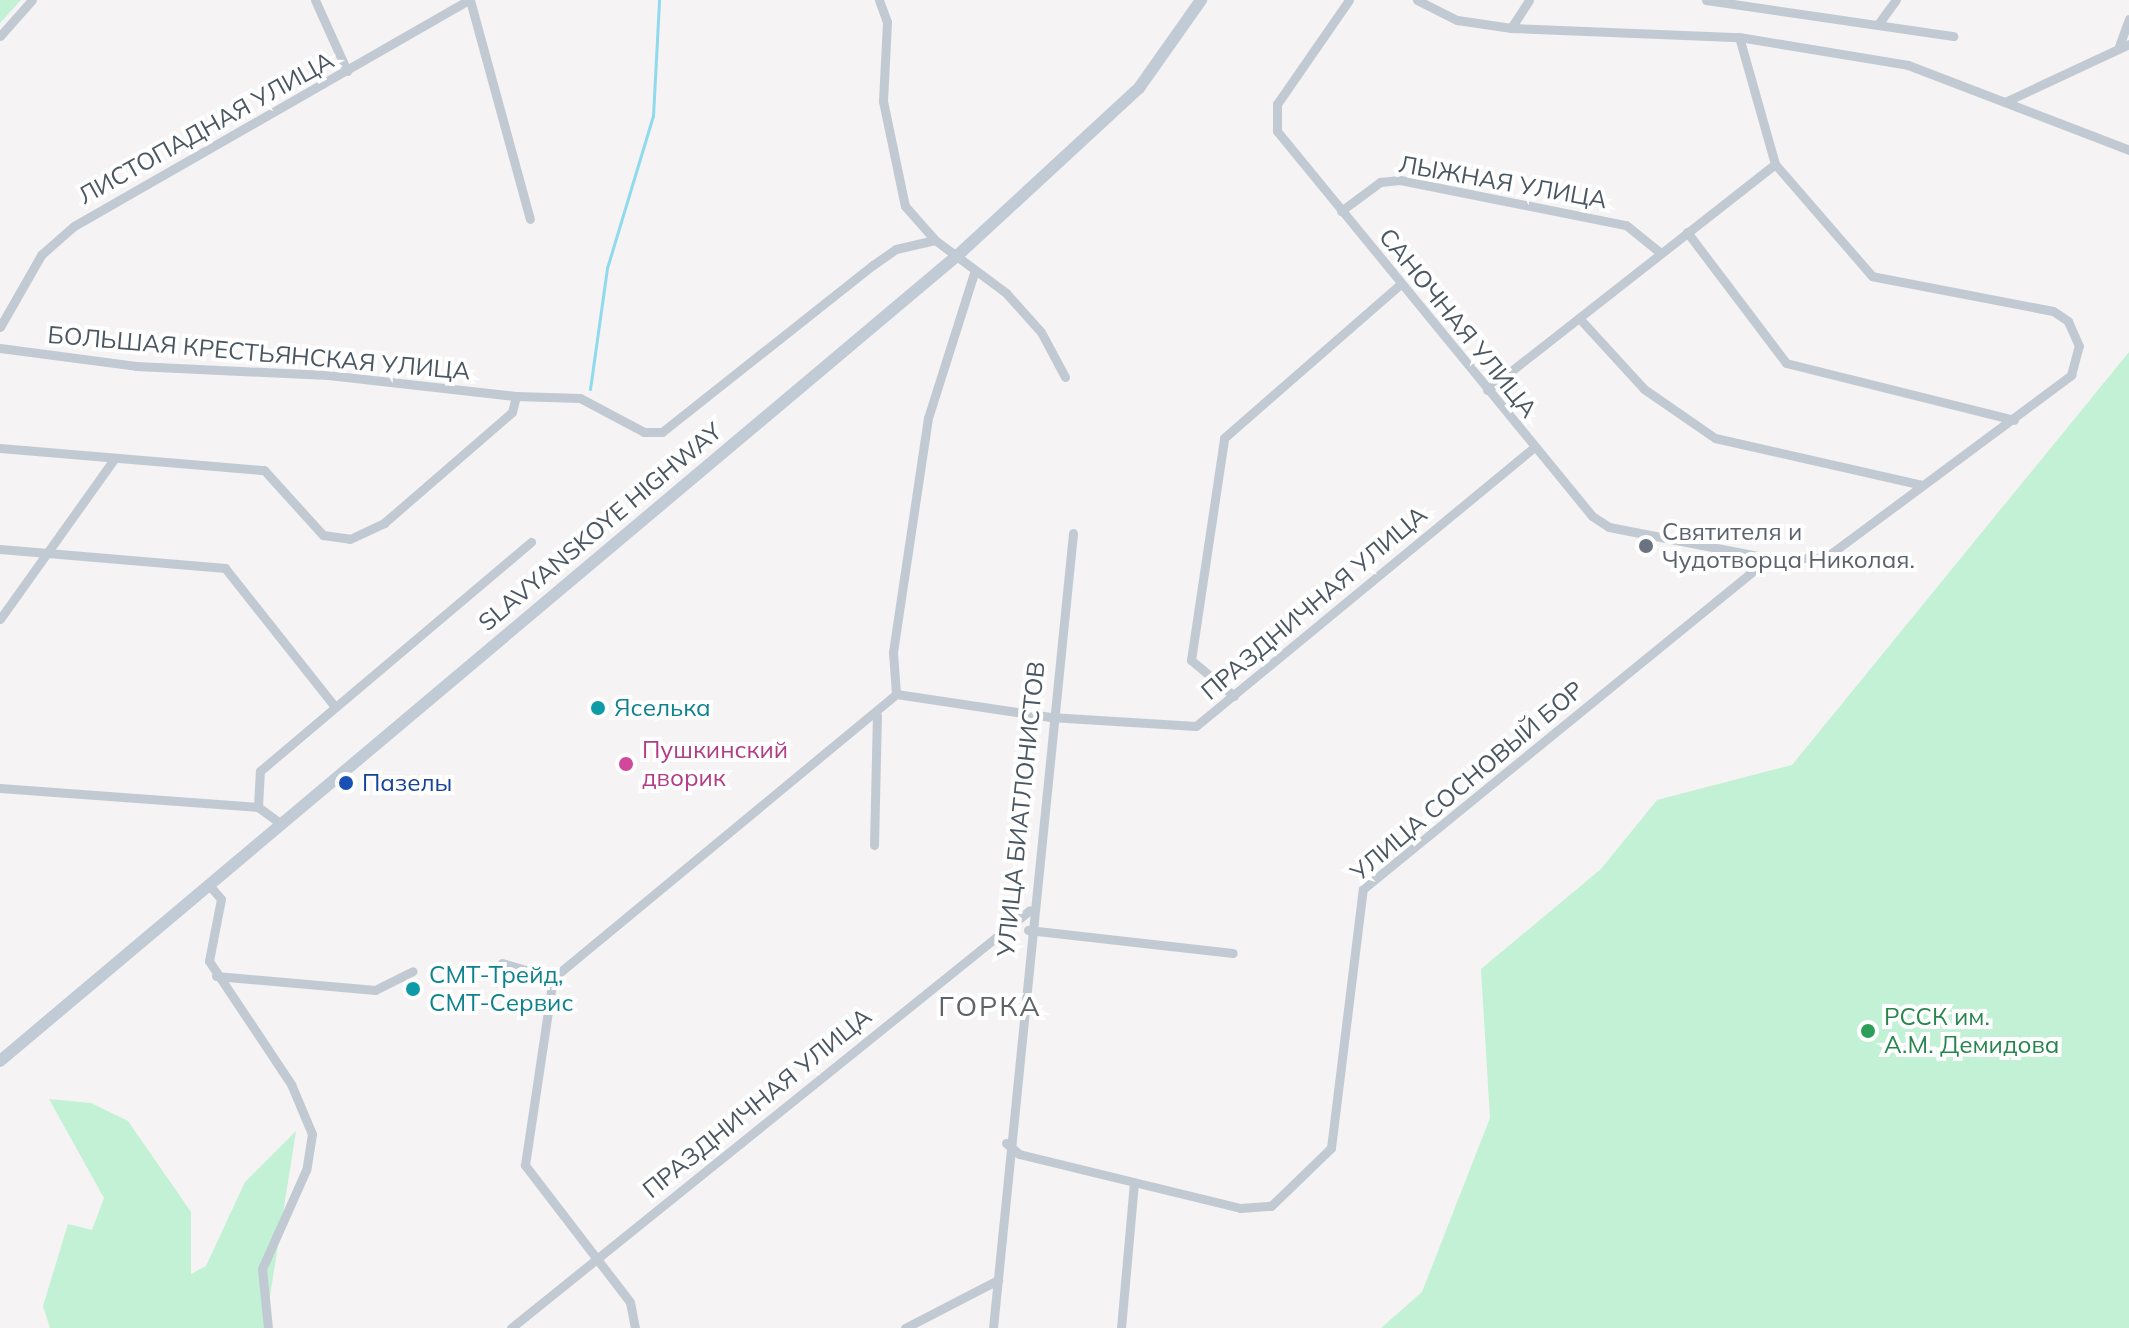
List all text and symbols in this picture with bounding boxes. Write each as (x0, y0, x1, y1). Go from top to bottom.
street label: ЛИСТОПАДНАЯ УЛИЦА (73, 46, 339, 210)
street label: ЛЫЖНАЯ УЛИЦА (1397, 149, 1609, 215)
street label: САНОЧНАЯ УЛИЦА (1373, 223, 1543, 423)
street label: БОЛЬШАЯ КРЕСТЬЯНСКАЯ УЛИЦА (46, 320, 472, 386)
street label: SLAVYANSKOYE HIGHWAY (473, 417, 727, 637)
street label: ПРАЗДНИЧНАЯ УЛИЦА (1195, 500, 1433, 706)
place label: Святителя и Чудотворца Николая. (1662, 518, 1915, 574)
marker: Святителя и Чудотворца Николая. (1637, 537, 1655, 555)
street label: УЛИЦА БИАТЛОНИСТОВ (991, 660, 1051, 958)
street label: УЛИЦА СОСНОВЫЙ БОР (1345, 675, 1589, 887)
place label: Яселька (614, 694, 711, 722)
marker: Яселька (589, 699, 607, 717)
place label: Пушкинский дворик (642, 736, 788, 792)
marker: Пушкинский дворик (617, 755, 635, 773)
place label: Пазелы (362, 769, 452, 797)
marker: Пазелы (337, 774, 355, 792)
place label: СМТ-Трейд, СМТ-Сервис (429, 961, 574, 1017)
marker: СМТ-Трейд, СМТ-Сервис (404, 980, 422, 998)
district label: ГОРКА (938, 989, 1042, 1023)
street label: ПРАЗДНИЧНАЯ УЛИЦА (637, 1002, 877, 1204)
place label: РССК им. А.М. Демидова (1884, 1003, 2059, 1059)
marker: РССК им. А.М. Демидова (1859, 1022, 1877, 1040)

